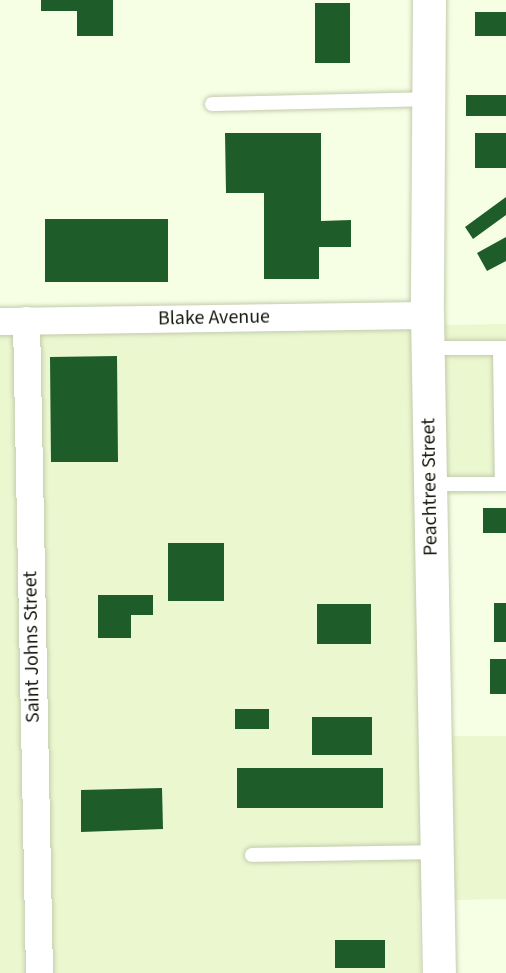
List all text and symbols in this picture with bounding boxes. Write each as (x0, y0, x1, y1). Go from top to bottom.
street label: Blake Avenue (158, 305, 270, 331)
street label: Peachtree Street (417, 418, 443, 556)
street label: Saint Johns Street (19, 571, 45, 723)

